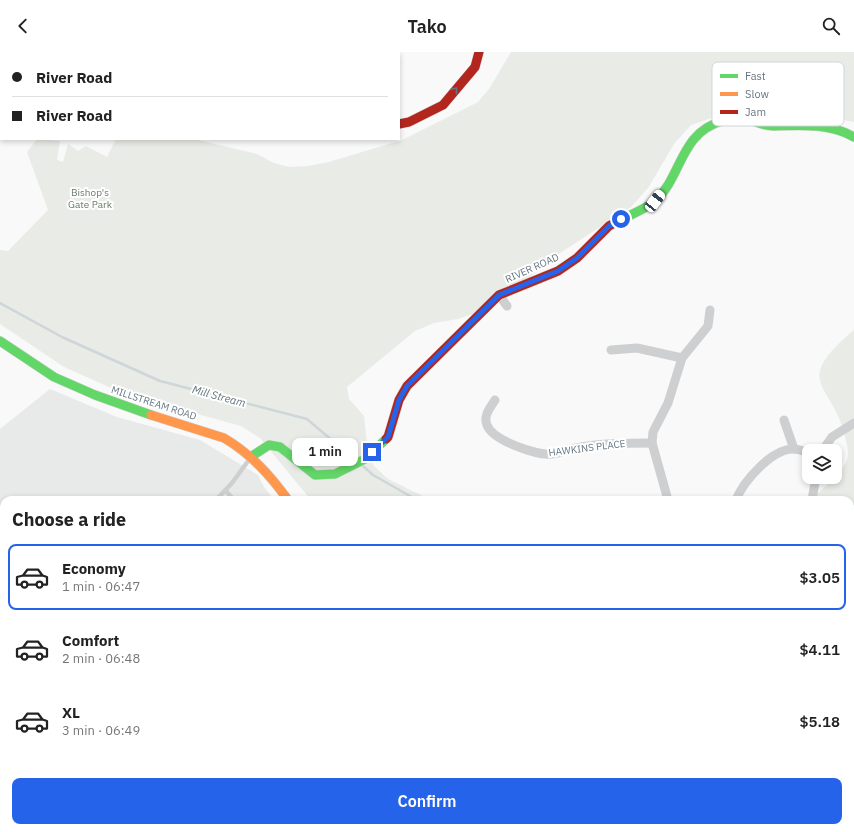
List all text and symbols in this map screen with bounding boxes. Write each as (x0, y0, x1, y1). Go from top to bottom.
icon: back (12, 15, 34, 37)
text: Tako (407, 15, 447, 38)
icon: search (820, 15, 842, 37)
legend (712, 62, 844, 126)
text: River Road (36, 68, 112, 87)
text: Fast (745, 69, 766, 83)
text: Slow (745, 87, 769, 101)
one-way arrow (450, 88, 457, 95)
text: Jam (745, 105, 766, 119)
text: River Road (36, 106, 112, 125)
park label: Bishop's Gate Park (68, 186, 113, 211)
car (643, 188, 667, 214)
route start (612, 210, 630, 228)
street label: RIVER ROAD (503, 250, 561, 286)
water label: Mill Stream (191, 382, 247, 410)
street label: MILLSTREAM ROAD (110, 383, 199, 423)
street label: HAWKINS PLACE (548, 437, 626, 459)
callout: 1 min (292, 438, 358, 466)
text: 1 min (308, 443, 342, 460)
route end (363, 443, 381, 461)
map controls (802, 444, 842, 484)
button: layers (802, 444, 842, 484)
text: Choose a ride (12, 508, 126, 531)
icon: car (14, 559, 50, 595)
text: Economy (62, 559, 126, 578)
text: $3.05 (800, 568, 840, 587)
text: 1 min · 06:47 (62, 578, 140, 595)
icon: car (14, 631, 50, 667)
text: Comfort (62, 631, 119, 650)
text: $4.11 (800, 640, 840, 659)
text: 2 min · 06:48 (62, 650, 140, 667)
icon: car (14, 703, 50, 739)
text: XL (62, 703, 80, 722)
text: $5.18 (800, 712, 840, 731)
text: 3 min · 06:49 (62, 722, 140, 739)
button: Confirm (12, 778, 842, 824)

